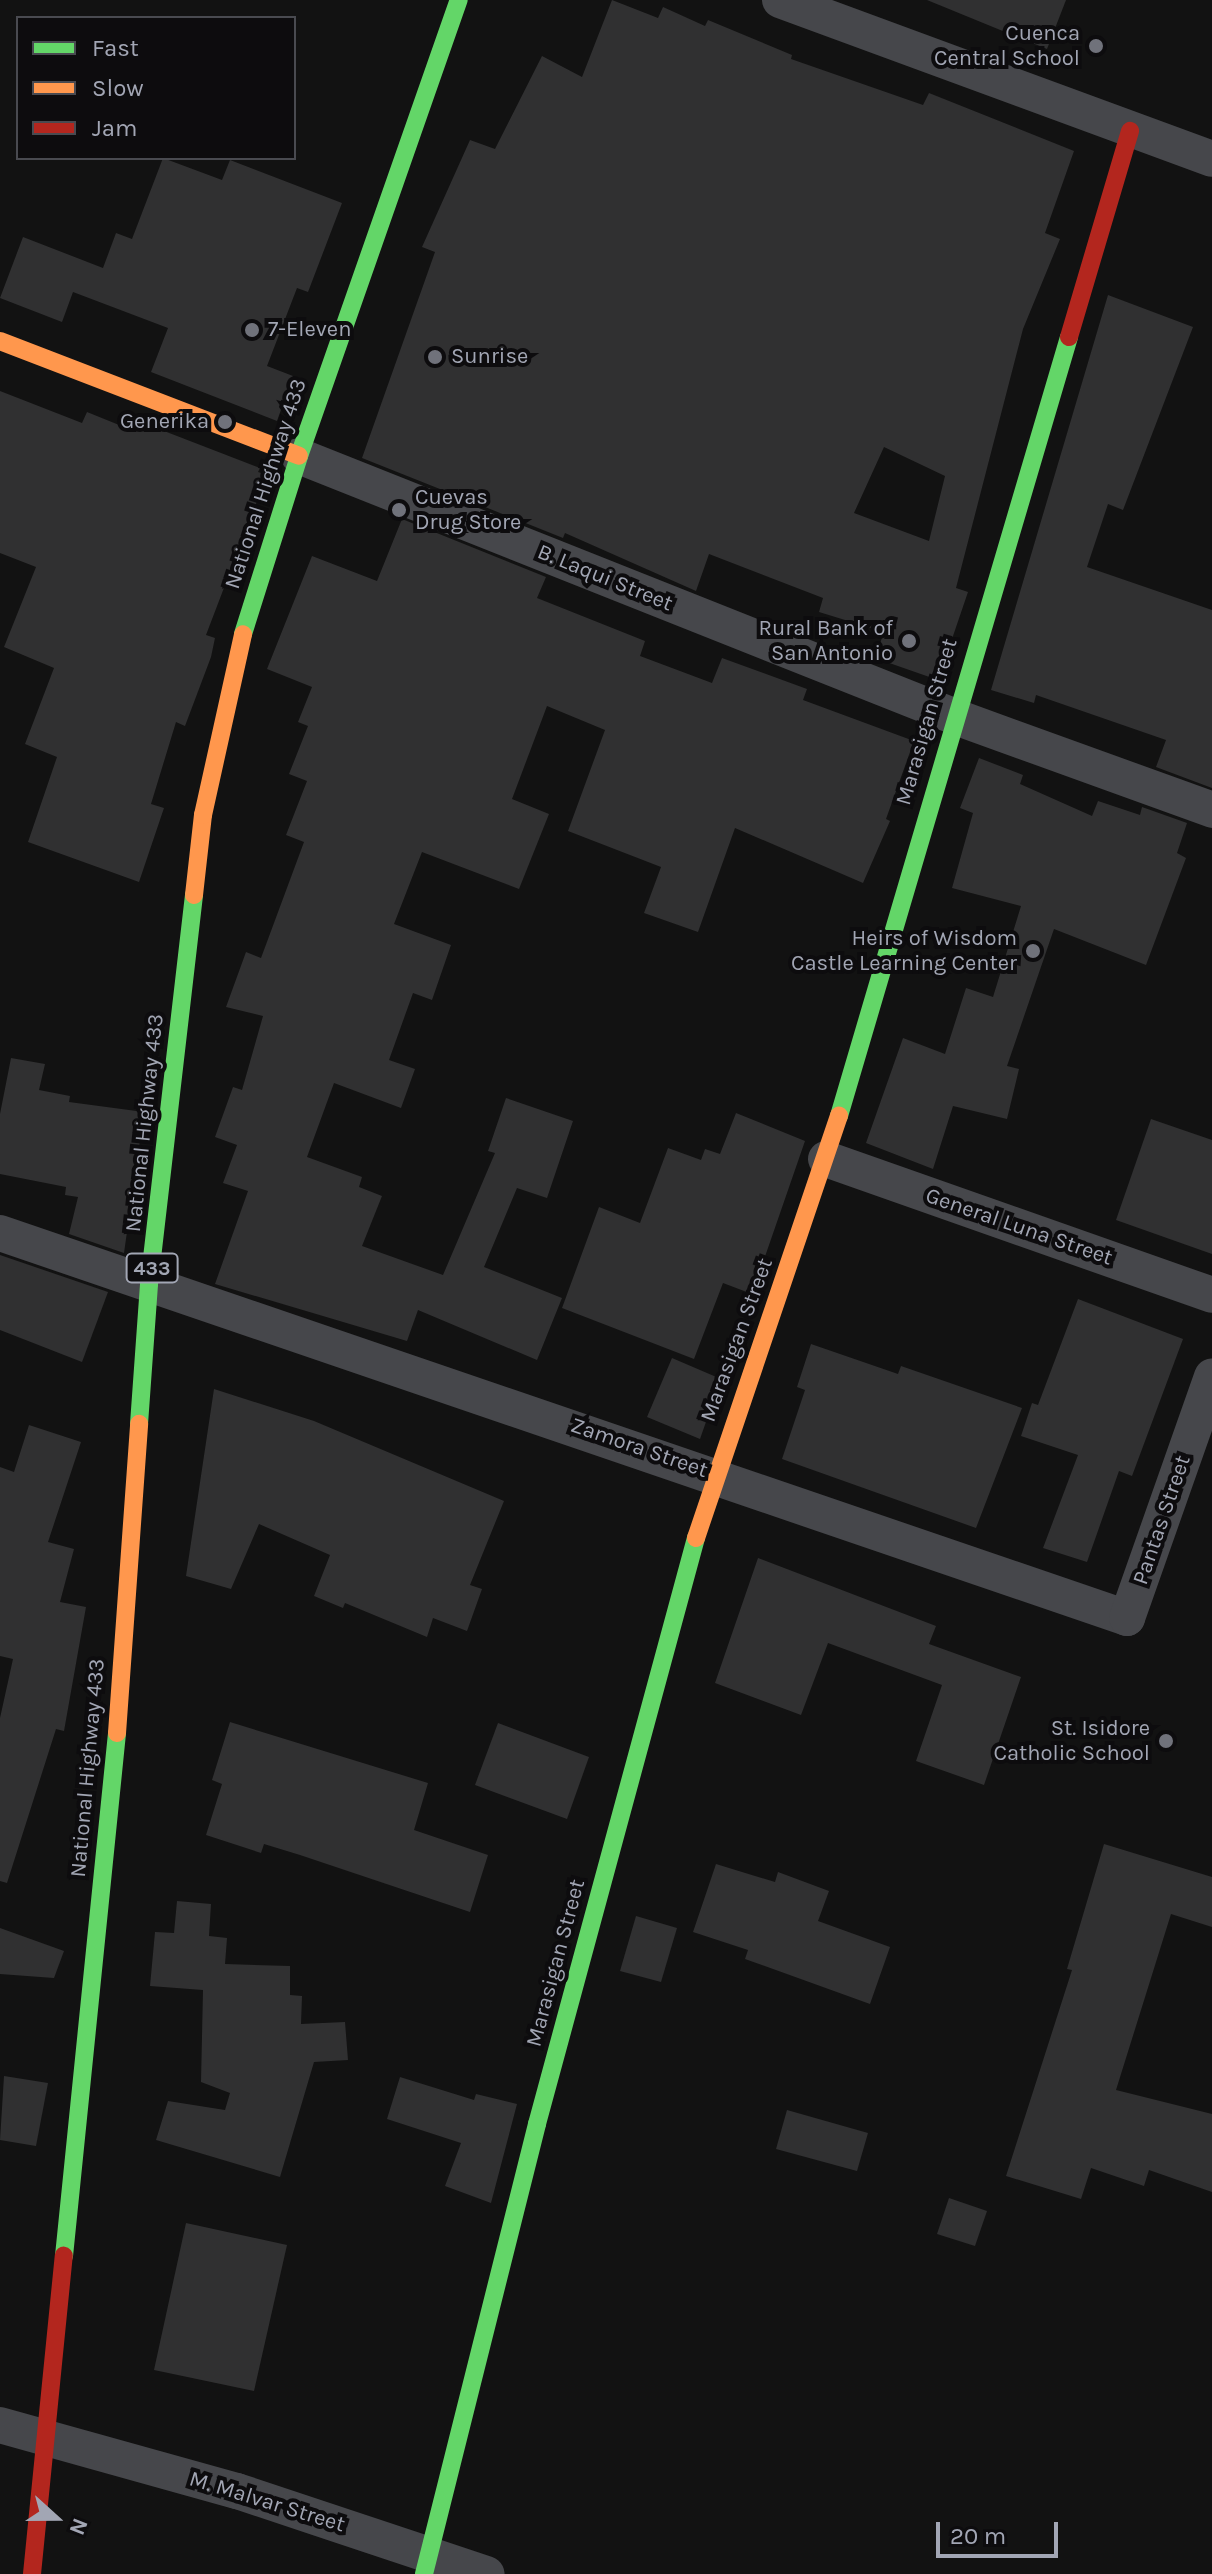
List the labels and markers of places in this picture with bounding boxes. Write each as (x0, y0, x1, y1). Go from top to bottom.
place label: Cuenca Central School (934, 20, 1080, 72)
marker: Cuenca Central School (1087, 37, 1105, 55)
place label: 7-Eleven (268, 317, 351, 343)
marker: 7-Eleven (243, 321, 261, 339)
place label: Sunrise (451, 344, 528, 370)
marker: Sunrise (426, 348, 444, 366)
place label: Generika (120, 409, 209, 435)
marker: Generika (216, 413, 234, 431)
place label: Cuevas Drug Store (415, 484, 521, 536)
marker: Cuevas Drug Store (390, 501, 408, 519)
place label: Rural Bank of San Antonio (759, 615, 893, 666)
marker: Rural Bank of San Antonio (900, 632, 918, 650)
place label: Heirs of Wisdom Castle Learning Center (791, 925, 1017, 976)
marker: Heirs of Wisdom Castle Learning Center (1024, 942, 1042, 960)
place label: St. Isidore Catholic School (993, 1715, 1150, 1766)
marker: St. Isidore Catholic School (1157, 1732, 1175, 1750)

